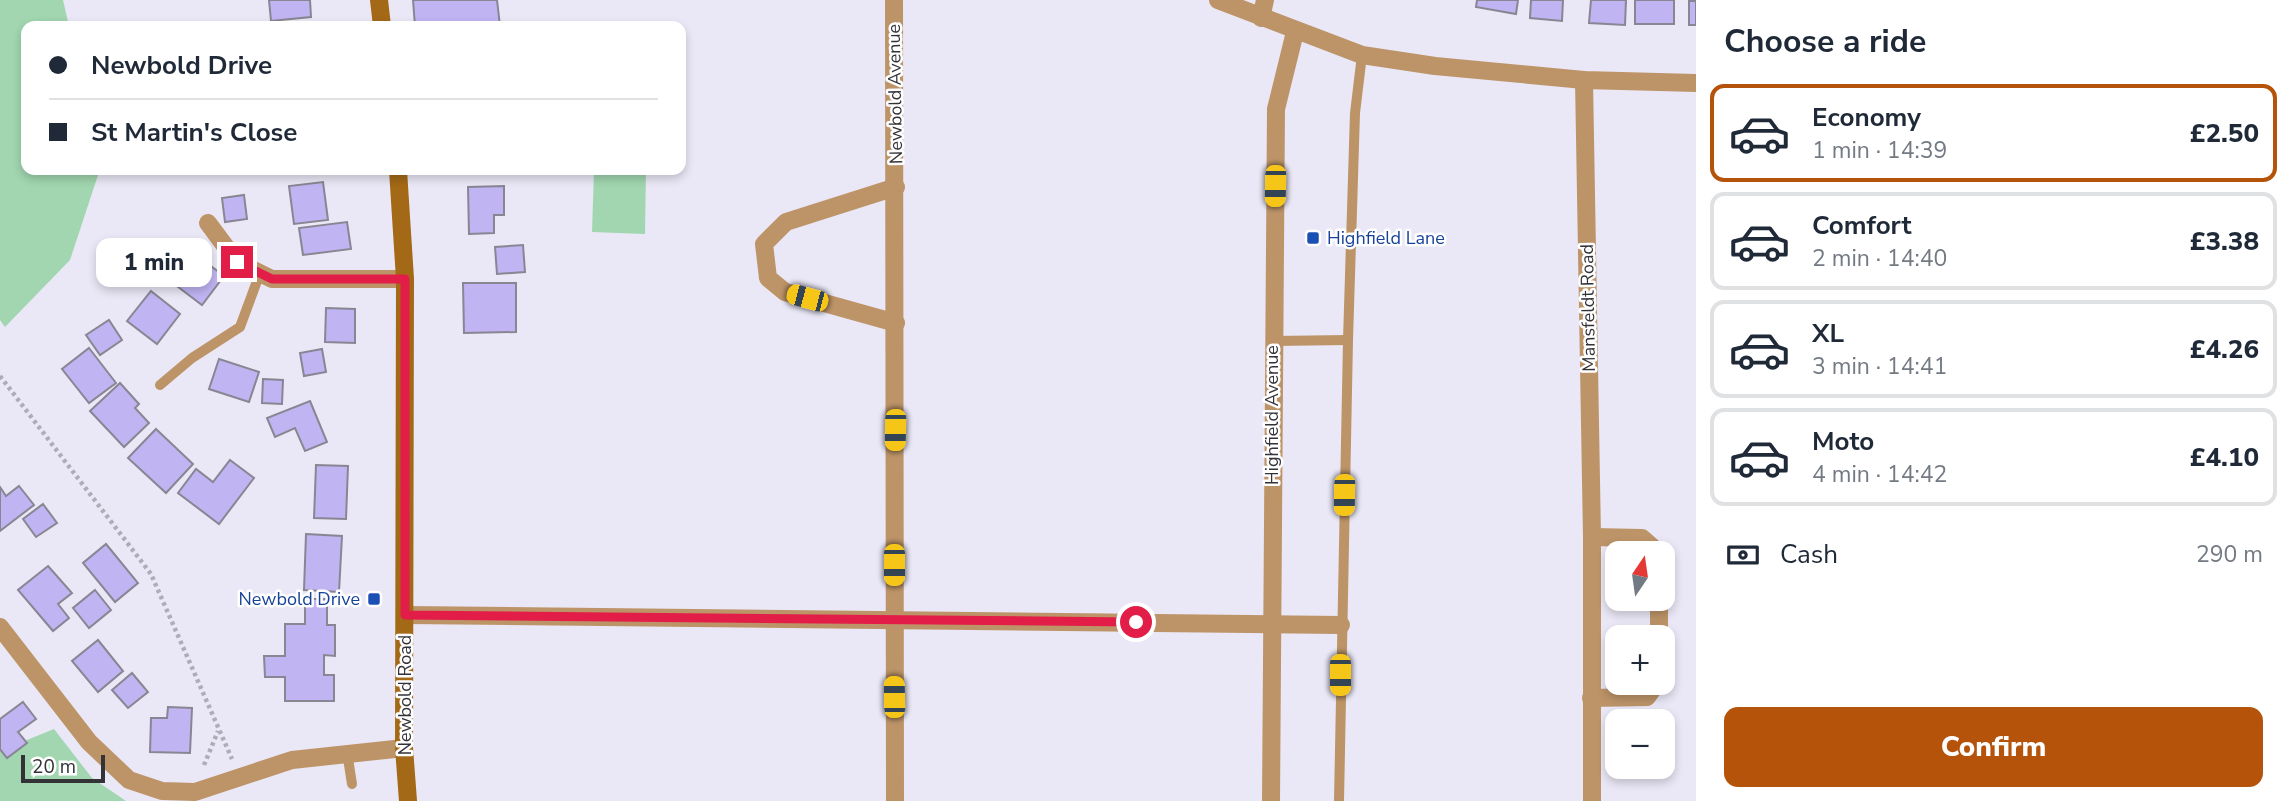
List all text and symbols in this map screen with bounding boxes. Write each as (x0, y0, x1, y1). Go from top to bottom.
text: Choose a ride (1724, 20, 1926, 63)
street label: Newbold Avenue (882, 24, 908, 164)
text: Newbold Drive (91, 48, 272, 83)
text: Economy (1812, 100, 1921, 135)
icon: car (1728, 102, 1791, 165)
text: St Martin's Close (91, 115, 297, 150)
text: £2.50 (2190, 116, 2259, 151)
text: 1 min · 14:39 (1812, 135, 1947, 166)
car (1265, 165, 1286, 207)
text: Comfort (1812, 208, 1912, 243)
icon: car (1728, 210, 1791, 273)
text: £3.38 (2190, 224, 2259, 259)
place label: Highfield Lane (1327, 226, 1445, 250)
marker: Highfield Lane (1305, 230, 1321, 246)
callout: 1 min (97, 238, 212, 286)
text: 2 min · 14:40 (1812, 243, 1947, 274)
street label: Mansfeldt Road (1575, 244, 1601, 372)
route end (221, 246, 253, 278)
text: 1 min (124, 247, 184, 278)
car (784, 282, 831, 314)
text: XL (1812, 316, 1844, 351)
icon: car (1728, 318, 1791, 381)
text: £4.26 (2190, 332, 2259, 367)
street label: Highfield Avenue (1260, 345, 1284, 485)
text: 3 min · 14:41 (1812, 351, 1947, 382)
car (885, 409, 906, 451)
text: Moto (1812, 424, 1874, 459)
icon: car (1728, 426, 1791, 489)
text: £4.10 (2190, 440, 2259, 475)
text: 4 min · 14:42 (1812, 459, 1947, 490)
car (1334, 474, 1355, 516)
icon: cash (1724, 536, 1762, 574)
text: Cash (1780, 537, 1838, 572)
text: 290 m (2196, 539, 2263, 570)
north arrow (1605, 541, 1675, 611)
map controls (1605, 541, 1675, 779)
car (884, 544, 905, 586)
place label: Newbold Drive (239, 587, 360, 611)
marker: Newbold Drive (366, 591, 382, 607)
route start (1120, 606, 1152, 638)
button: + (1605, 625, 1675, 695)
street label: Newbold Road (393, 635, 417, 755)
car (1330, 654, 1351, 696)
car (884, 676, 905, 718)
button: Confirm (1724, 707, 2263, 787)
button: − (1605, 709, 1675, 779)
scale bar (21, 752, 105, 784)
text: 20 m (32, 754, 76, 780)

